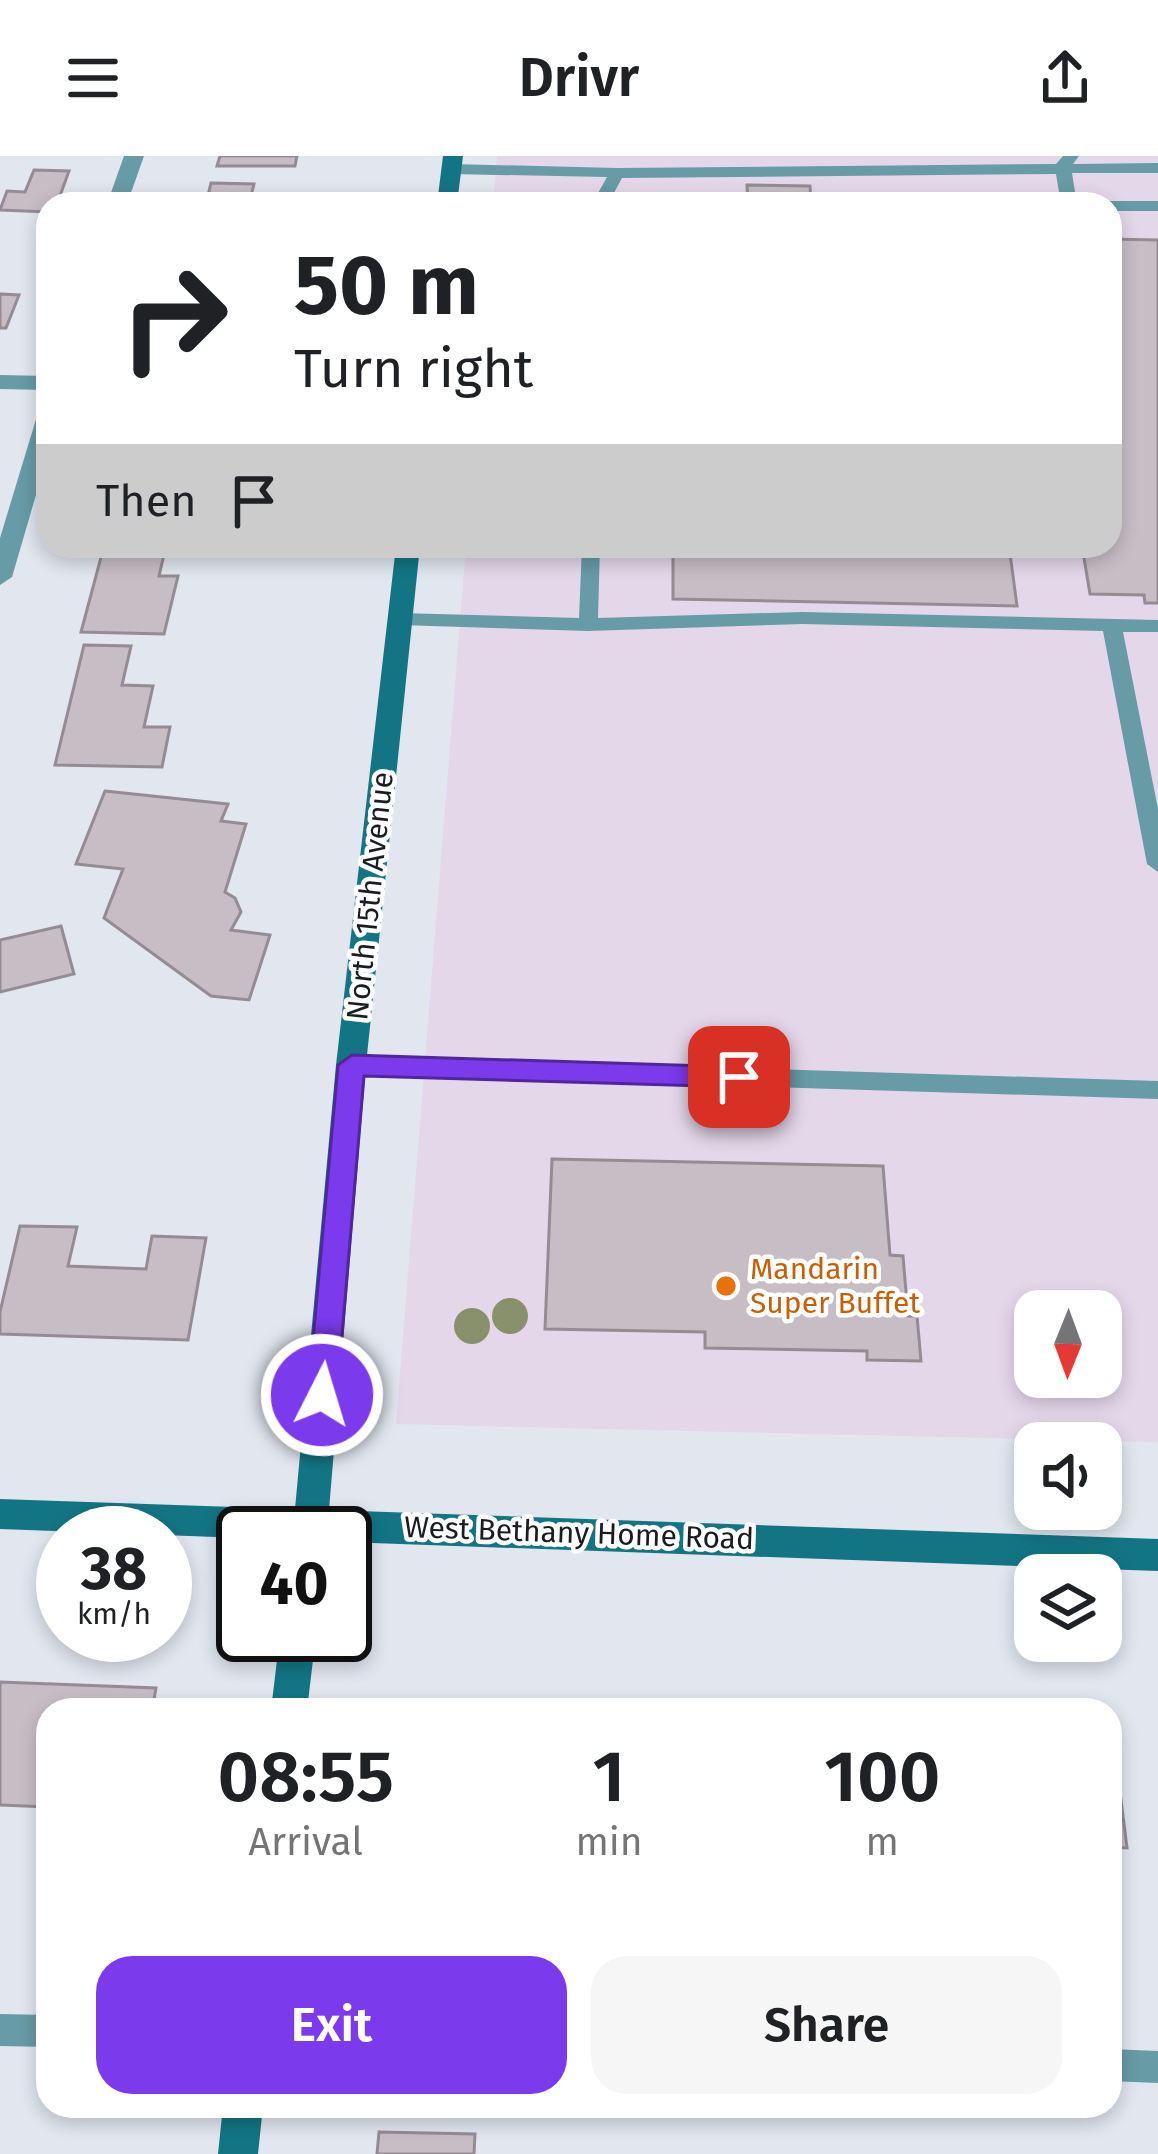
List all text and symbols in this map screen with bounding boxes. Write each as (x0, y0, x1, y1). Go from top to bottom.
icon: menu (60, 45, 126, 111)
icon: share (1032, 45, 1098, 111)
text: Drivr (519, 46, 639, 110)
text: 50 m (294, 235, 479, 336)
icon: right (96, 240, 252, 396)
text: Turn right (294, 337, 533, 401)
icon: arrive (221, 468, 287, 534)
text: Then (96, 474, 197, 528)
street label: North 15th Avenue (339, 770, 401, 1022)
pin (688, 1026, 790, 1128)
icon: arrive (706, 1044, 772, 1110)
place label: Mandarin Super Buffet (750, 1251, 920, 1321)
marker: Mandarin Super Buffet (713, 1273, 739, 1299)
north arrow (1014, 1290, 1122, 1398)
map controls (1014, 1290, 1122, 1662)
position arrow (259, 1332, 385, 1458)
button: sound (1014, 1422, 1122, 1530)
speed limit sign: 40 (216, 1506, 372, 1662)
street label: West Bethany Home Road (403, 1509, 755, 1557)
text: 38 (81, 1533, 147, 1605)
button: layers (1014, 1554, 1122, 1662)
text: km/h (77, 1596, 151, 1632)
text: 08:55 (218, 1734, 394, 1820)
text: 1 (593, 1734, 625, 1820)
text: 100 (824, 1734, 940, 1820)
text: Arrival (249, 1819, 363, 1865)
text: min (575, 1819, 643, 1865)
text: m (866, 1819, 899, 1865)
button: Exit (96, 1956, 567, 2094)
button: Share (591, 1956, 1062, 2094)

